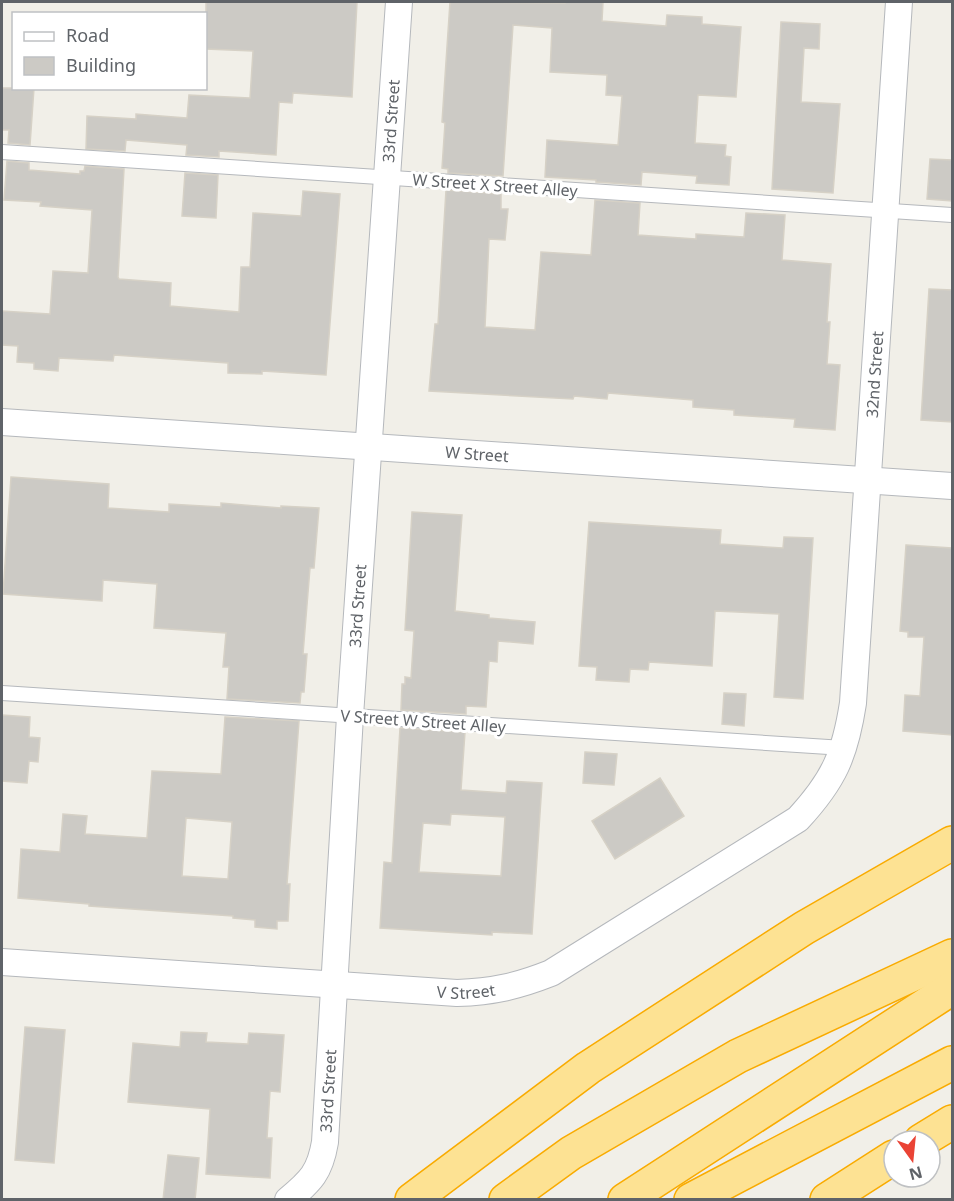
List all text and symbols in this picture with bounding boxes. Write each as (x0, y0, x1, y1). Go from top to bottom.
legend (12, 12, 207, 90)
text: Road (66, 23, 109, 47)
text: Building (66, 53, 136, 77)
street label: 33rd Street (377, 79, 405, 163)
street label: W Street X Street Alley (412, 168, 579, 202)
street label: 32nd Street (861, 330, 888, 419)
street label: W Street (444, 441, 510, 467)
street label: 33rd Street (344, 563, 371, 648)
street label: V Street W Street Alley (340, 704, 507, 738)
street label: V Street (436, 979, 497, 1004)
street label: 33rd Street (315, 1049, 341, 1133)
north arrow (882, 1129, 942, 1189)
text: N (907, 1161, 925, 1186)

